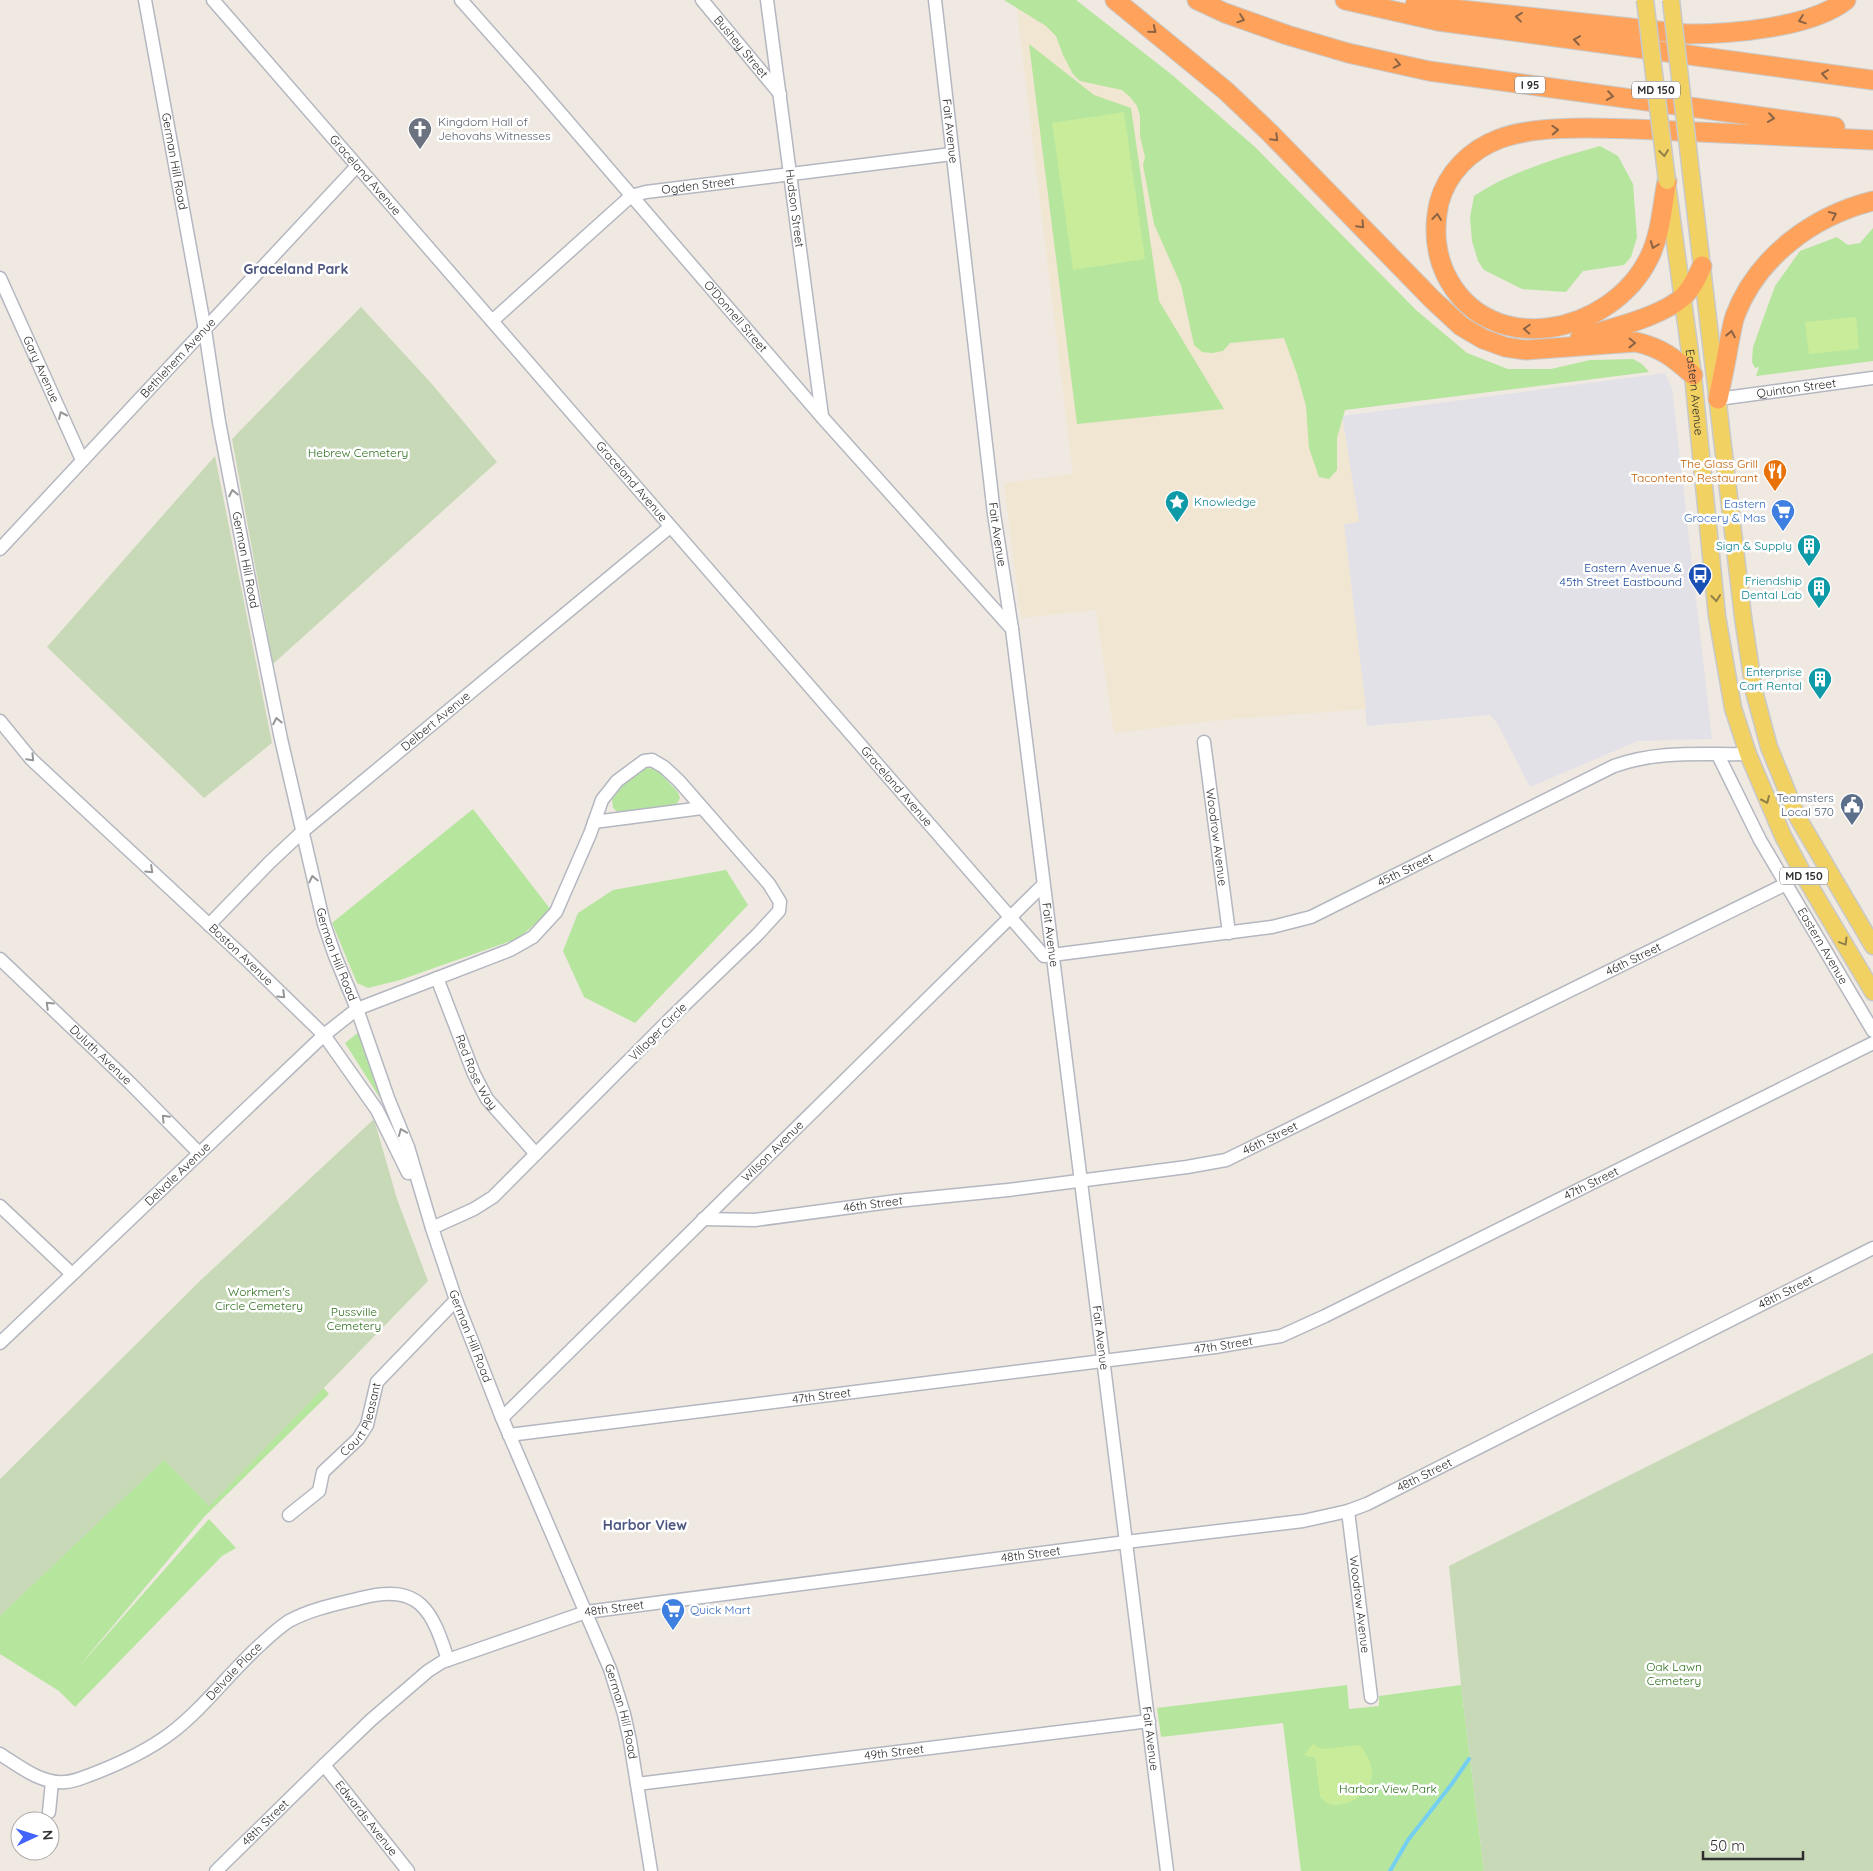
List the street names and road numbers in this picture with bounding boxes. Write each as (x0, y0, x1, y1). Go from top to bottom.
street label: Bushey Street (711, 12, 772, 81)
road number: I 95 (1515, 76, 1545, 94)
road number: MD 150 (1632, 82, 1680, 98)
street label: Fait Avenue (939, 98, 962, 164)
street label: German Hill Road (159, 112, 191, 211)
street label: Graceland Avenue (327, 131, 405, 218)
street label: Hudson Street (782, 168, 808, 248)
street label: Ogden Street (661, 173, 736, 197)
street label: O'Donnell Street (701, 277, 771, 355)
street label: Bethlehem Avenue (137, 314, 219, 401)
street label: Gary Avenue (20, 333, 63, 405)
street label: Eastern Avenue (1683, 348, 1707, 436)
street label: Quinton Street (1756, 375, 1837, 401)
street label: Graceland Avenue (593, 438, 671, 525)
street label: Fait Avenue (986, 501, 1010, 568)
street label: German Hill Road (229, 510, 262, 610)
street label: Delbert Avenue (398, 688, 473, 754)
street label: Graceland Avenue (858, 743, 936, 830)
street label: Woodrow Avenue (1203, 787, 1231, 887)
street label: 45th Street (1375, 850, 1435, 890)
road number: MD 150 (1780, 868, 1828, 884)
street label: Fait Avenue (1039, 902, 1062, 968)
street label: Eastern Avenue (1795, 905, 1852, 987)
street label: German Hill Road (313, 906, 361, 1003)
street label: Boston Avenue (206, 920, 277, 989)
street label: 46th Street (1603, 939, 1663, 979)
street label: Villager Circle (626, 999, 690, 1064)
street label: Duluth Avenue (67, 1021, 135, 1088)
street label: Red Rose Way (452, 1032, 501, 1113)
street label: Wilson Avenue (738, 1117, 807, 1185)
street label: 46th Street (1240, 1118, 1300, 1158)
street label: Delvale Avenue (141, 1139, 213, 1209)
street label: 47th Street (1561, 1163, 1621, 1203)
street label: 46th Street (842, 1192, 903, 1215)
street label: 48th Street (1755, 1272, 1816, 1312)
street label: German Hill Road (446, 1288, 495, 1384)
street label: Fait Avenue (1089, 1305, 1112, 1371)
street label: 47th Street (1193, 1333, 1254, 1357)
street label: Court Pleasant (337, 1381, 384, 1459)
street label: 47th Street (791, 1384, 852, 1407)
street label: 48th Street (1394, 1454, 1454, 1495)
street label: 48th Street (1000, 1543, 1061, 1565)
street label: Woodrow Avenue (1347, 1555, 1374, 1654)
street label: 48th Street (583, 1597, 645, 1619)
street label: Delvale Place (203, 1639, 265, 1703)
street label: German Hill Road (602, 1661, 641, 1760)
street label: Fait Avenue (1140, 1705, 1162, 1772)
street label: 49th Street (863, 1741, 925, 1763)
street label: Edwards Avenue (332, 1777, 401, 1859)
street label: 48th Street (238, 1796, 291, 1849)

